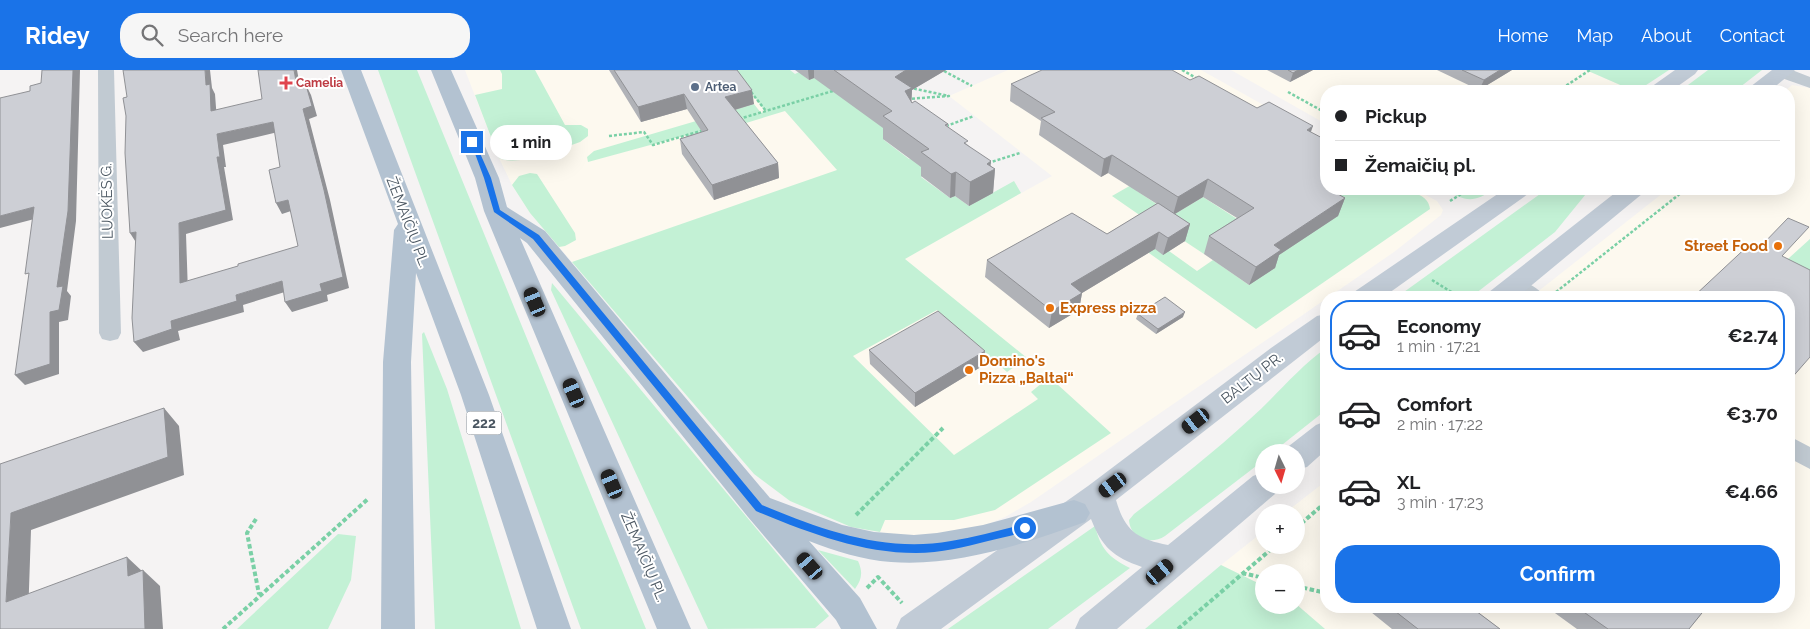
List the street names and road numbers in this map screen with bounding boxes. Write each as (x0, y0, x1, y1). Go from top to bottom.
street label: LUOKĖS G. (96, 163, 117, 239)
street label: ŽEMAIČIŲ PL. (382, 174, 434, 270)
street label: BALTŲ PR. (1218, 348, 1286, 408)
road number: 222 (466, 412, 502, 434)
street label: ŽEMAIČIŲ PL. (617, 509, 672, 605)

